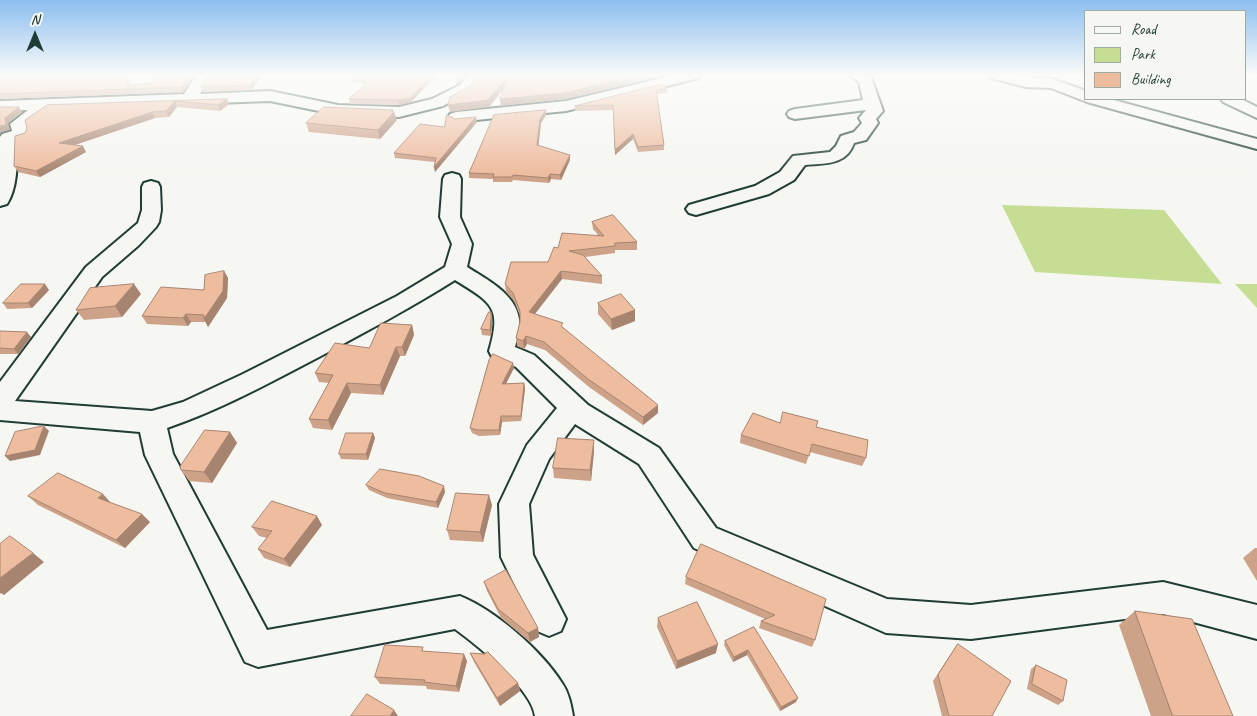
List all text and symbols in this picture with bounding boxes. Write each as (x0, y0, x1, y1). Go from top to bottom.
north arrow (10, 10, 60, 60)
legend (1084, 10, 1247, 100)
text: N (31, 11, 39, 28)
text: Road (1131, 20, 1156, 39)
text: Park (1131, 45, 1155, 64)
text: Building (1131, 70, 1170, 89)

